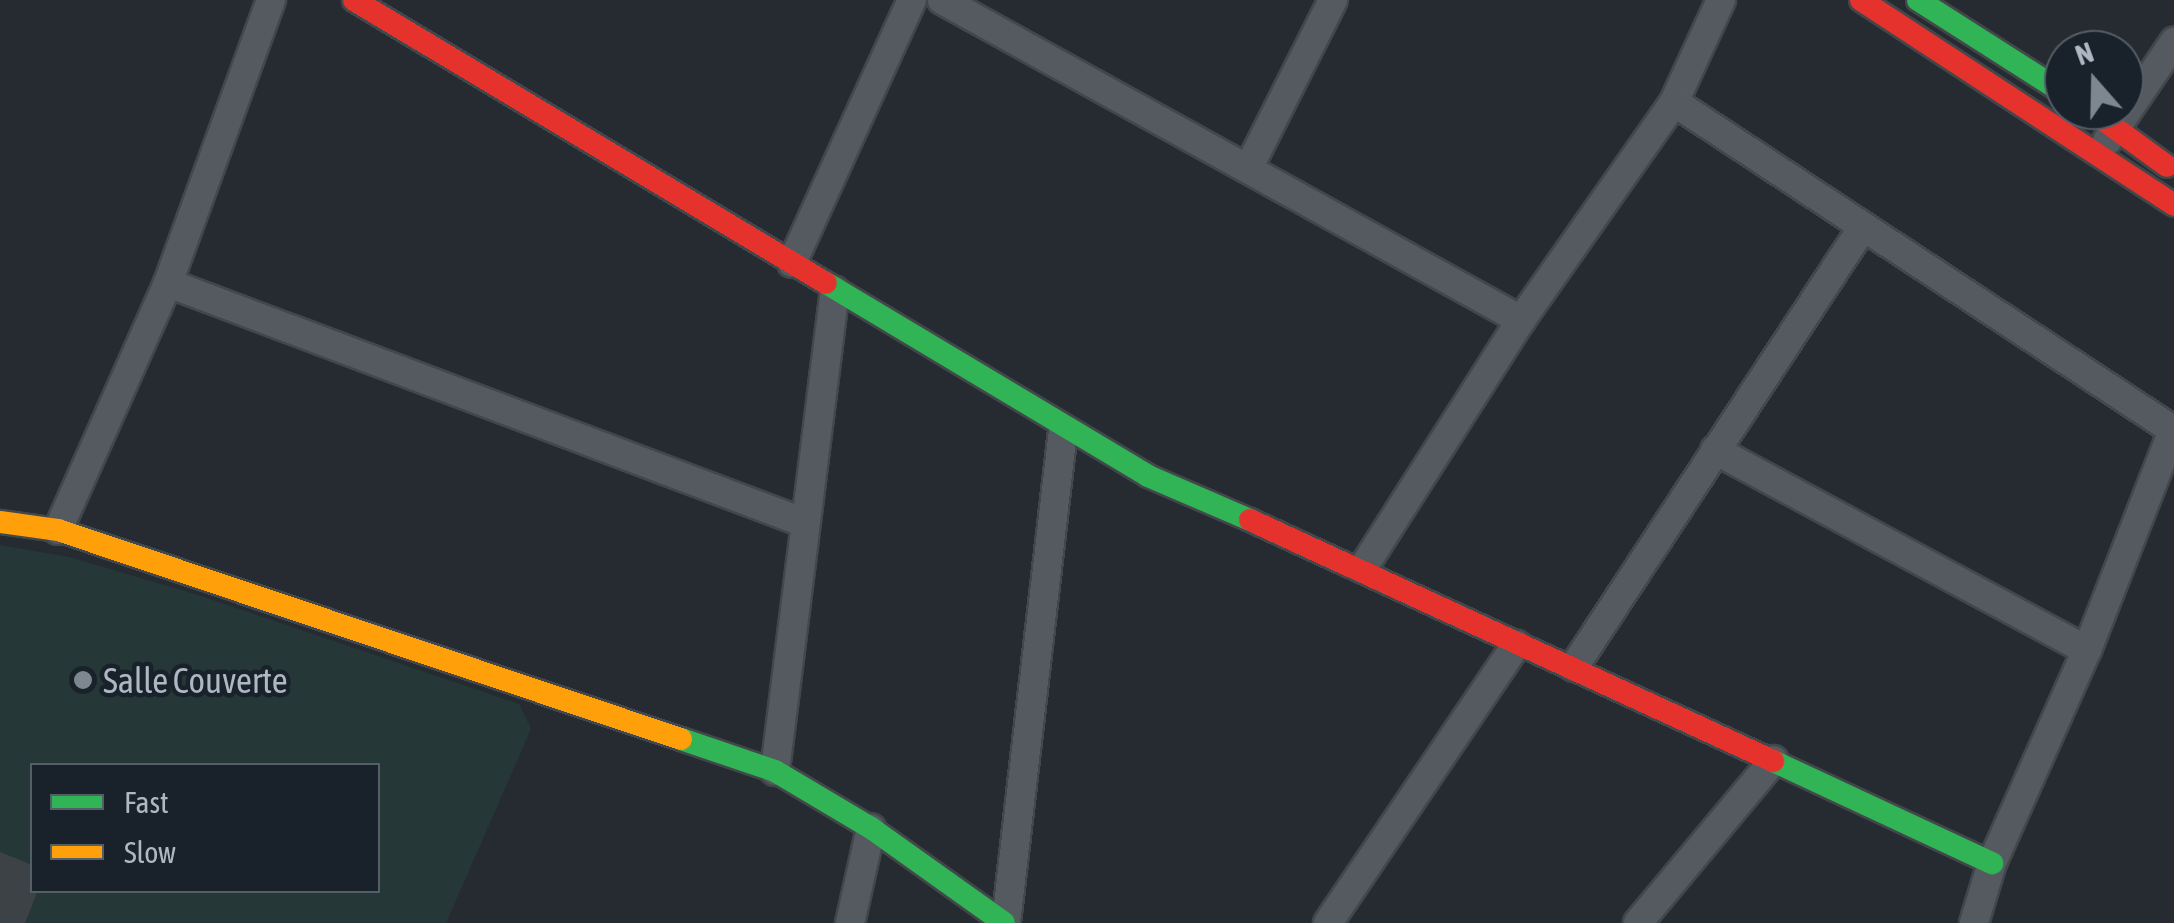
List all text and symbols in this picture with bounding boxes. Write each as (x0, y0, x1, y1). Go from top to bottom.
north arrow (2044, 30, 2144, 130)
text: N (2071, 36, 2098, 72)
place label: Salle Couverte (103, 659, 288, 701)
marker: Salle Couverte (72, 669, 94, 691)
legend (30, 763, 380, 893)
text: Fast (124, 785, 169, 819)
text: Slow (124, 835, 176, 869)

